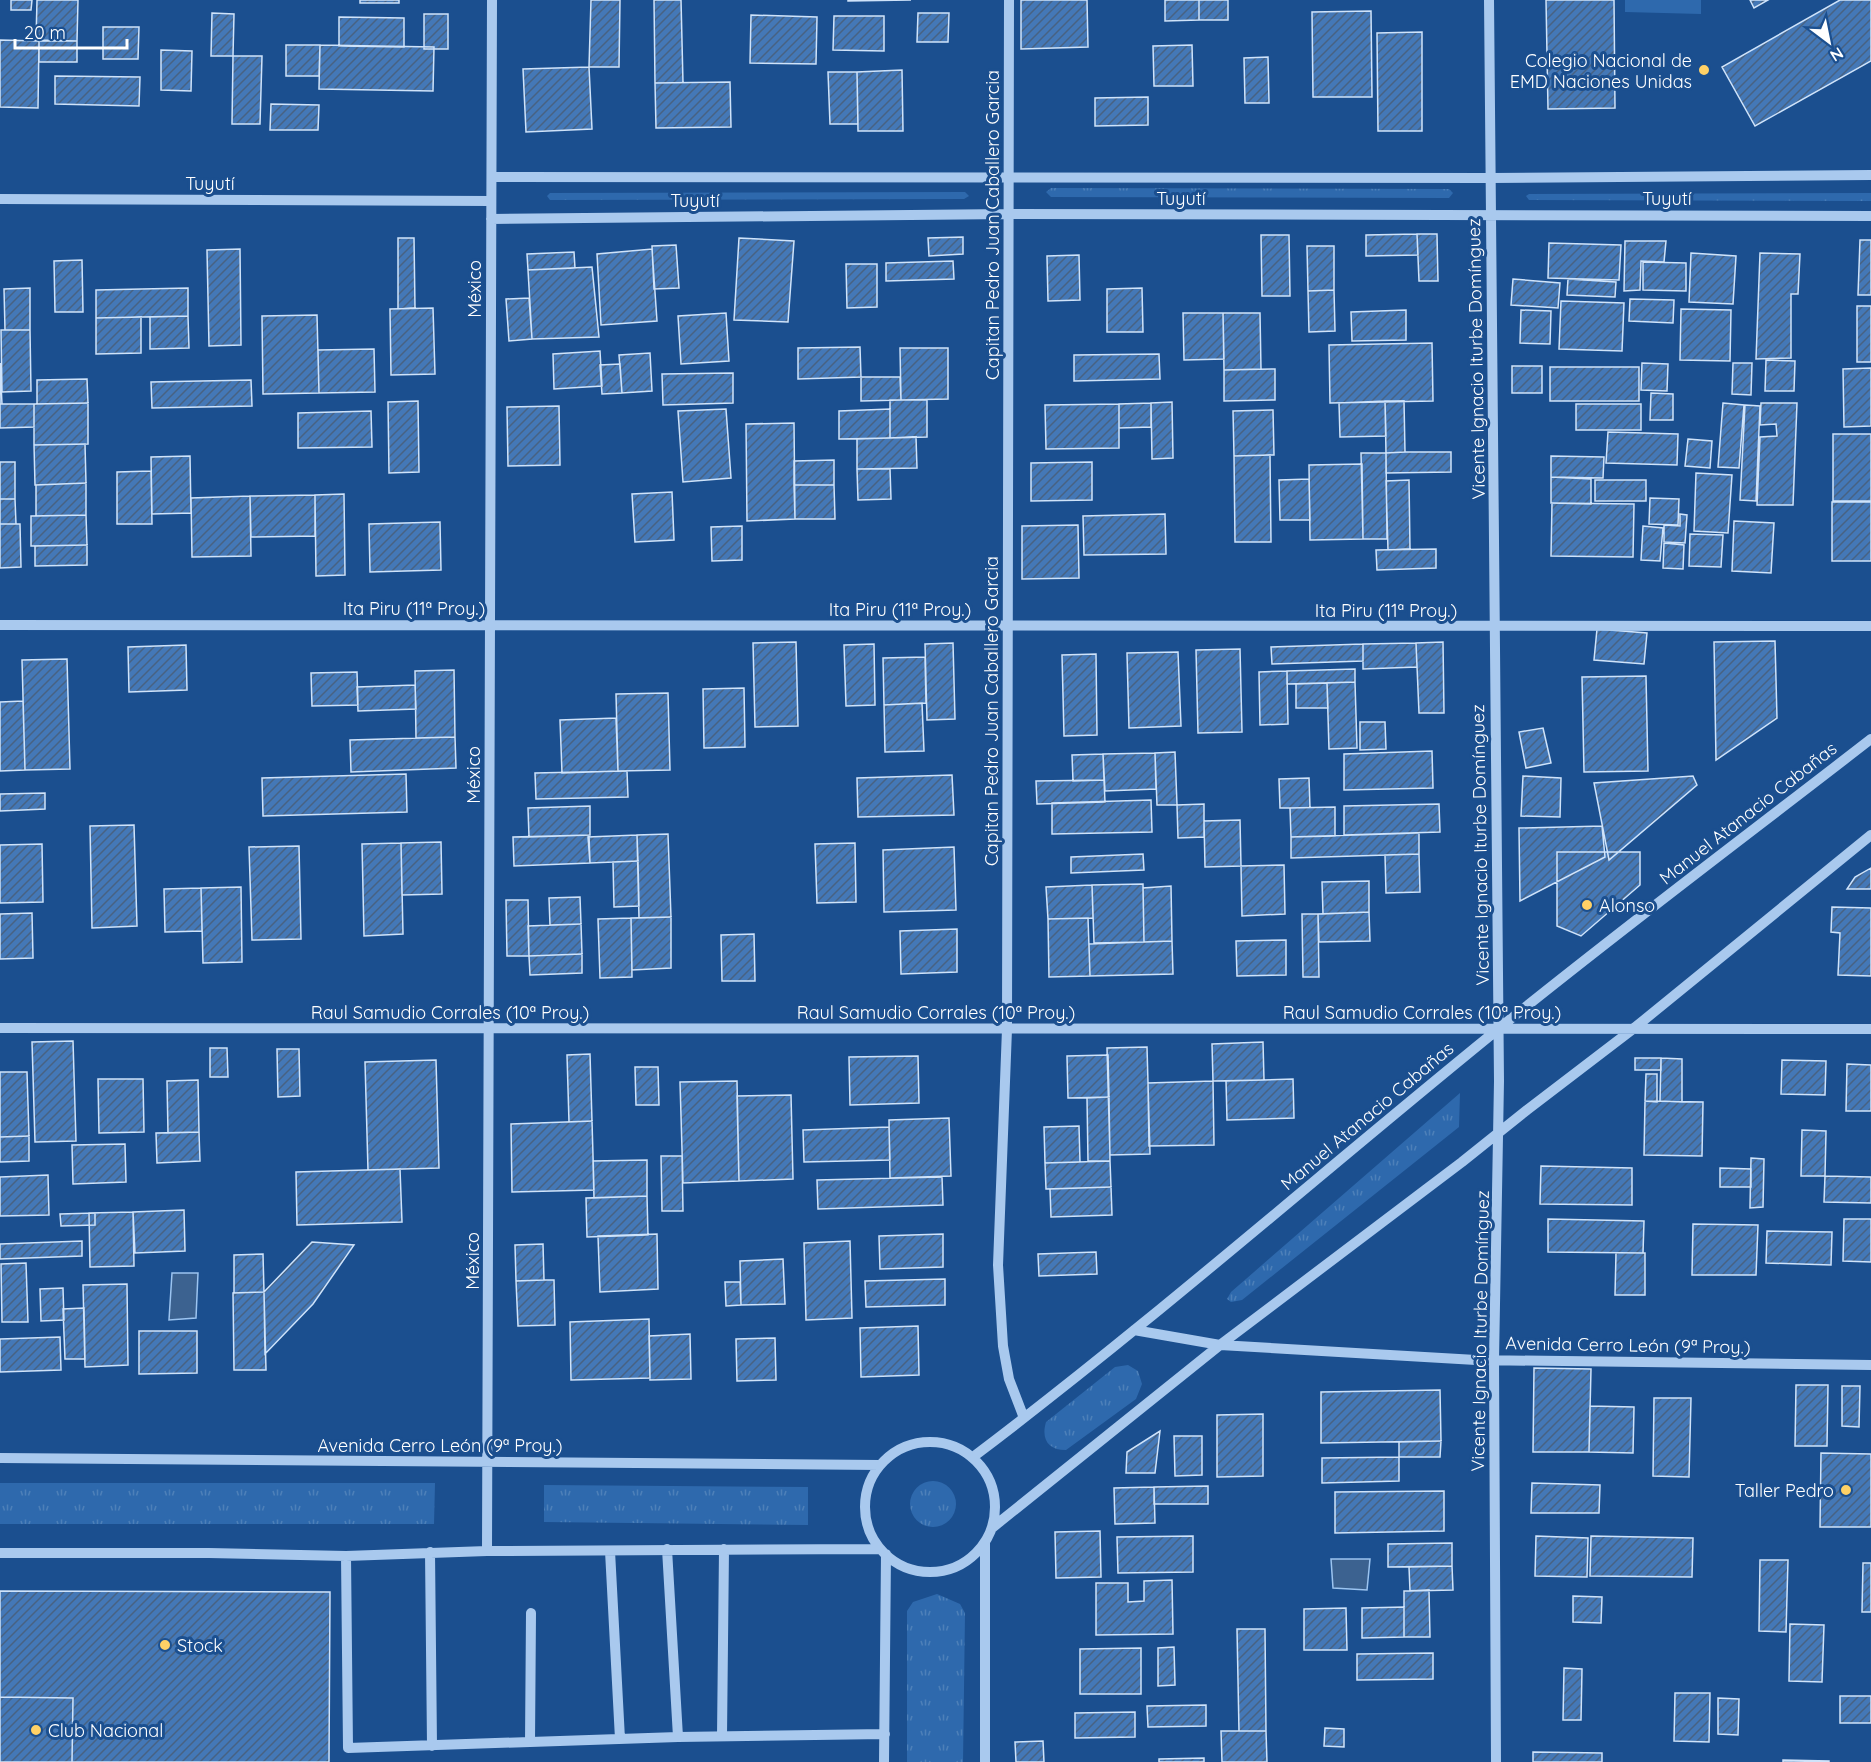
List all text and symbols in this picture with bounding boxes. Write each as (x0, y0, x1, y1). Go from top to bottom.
scale bar (15, 12, 128, 50)
north arrow (1799, 12, 1859, 72)
text: 20 m (24, 21, 66, 44)
text: N (1827, 43, 1847, 66)
place label: Colegio Nacional de EMD Naciones Unidas (1510, 49, 1692, 93)
marker: Colegio Nacional de EMD Naciones Unidas (1697, 63, 1711, 77)
street label: Capitan Pedro Juan Caballero Garcia (981, 70, 1004, 380)
street label: Tuyutí (185, 172, 235, 195)
street label: Tuyutí (1156, 187, 1206, 210)
street label: Tuyutí (1642, 187, 1692, 210)
street label: Tuyutí (670, 189, 720, 212)
street label: Vicente Ignacio Iturbe Domínguez (1462, 218, 1490, 500)
street label: México (463, 260, 486, 318)
street label: Capitan Pedro Juan Caballero Garcia (980, 556, 1003, 866)
street label: Ita Piru (11ª Proy.) (343, 597, 485, 620)
street label: Ita Piru (11ª Proy.) (829, 598, 971, 621)
street label: Ita Piru (11ª Proy.) (1315, 599, 1457, 622)
street label: Vicente Ignacio Iturbe Domínguez (1466, 704, 1494, 986)
street label: Manuel Atanacio Cabañas (1655, 737, 1841, 889)
street label: México (462, 746, 485, 804)
place label: Alonso (1599, 894, 1655, 917)
marker: Alonso (1580, 898, 1594, 912)
street label: Raul Samudio Corrales (10ª Proy.) (311, 1001, 589, 1024)
street label: Raul Samudio Corrales (10ª Proy.) (797, 1001, 1075, 1024)
street label: Raul Samudio Corrales (10ª Proy.) (1283, 1001, 1561, 1024)
street label: Manuel Atanacio Cabañas (1276, 1037, 1458, 1195)
street label: Vicente Ignacio Iturbe Domínguez (1466, 1190, 1494, 1472)
street label: México (461, 1232, 484, 1290)
street label: Avenida Cerro León (9ª Proy.) (1505, 1331, 1751, 1359)
street label: Avenida Cerro León (9ª Proy.) (317, 1434, 563, 1457)
place label: Taller Pedro (1735, 1479, 1834, 1502)
marker: Taller Pedro (1839, 1483, 1853, 1497)
place label: Stock (177, 1634, 223, 1657)
marker: Stock (158, 1638, 172, 1652)
place label: Club Nacional (48, 1719, 163, 1742)
marker: Club Nacional (29, 1723, 43, 1737)

